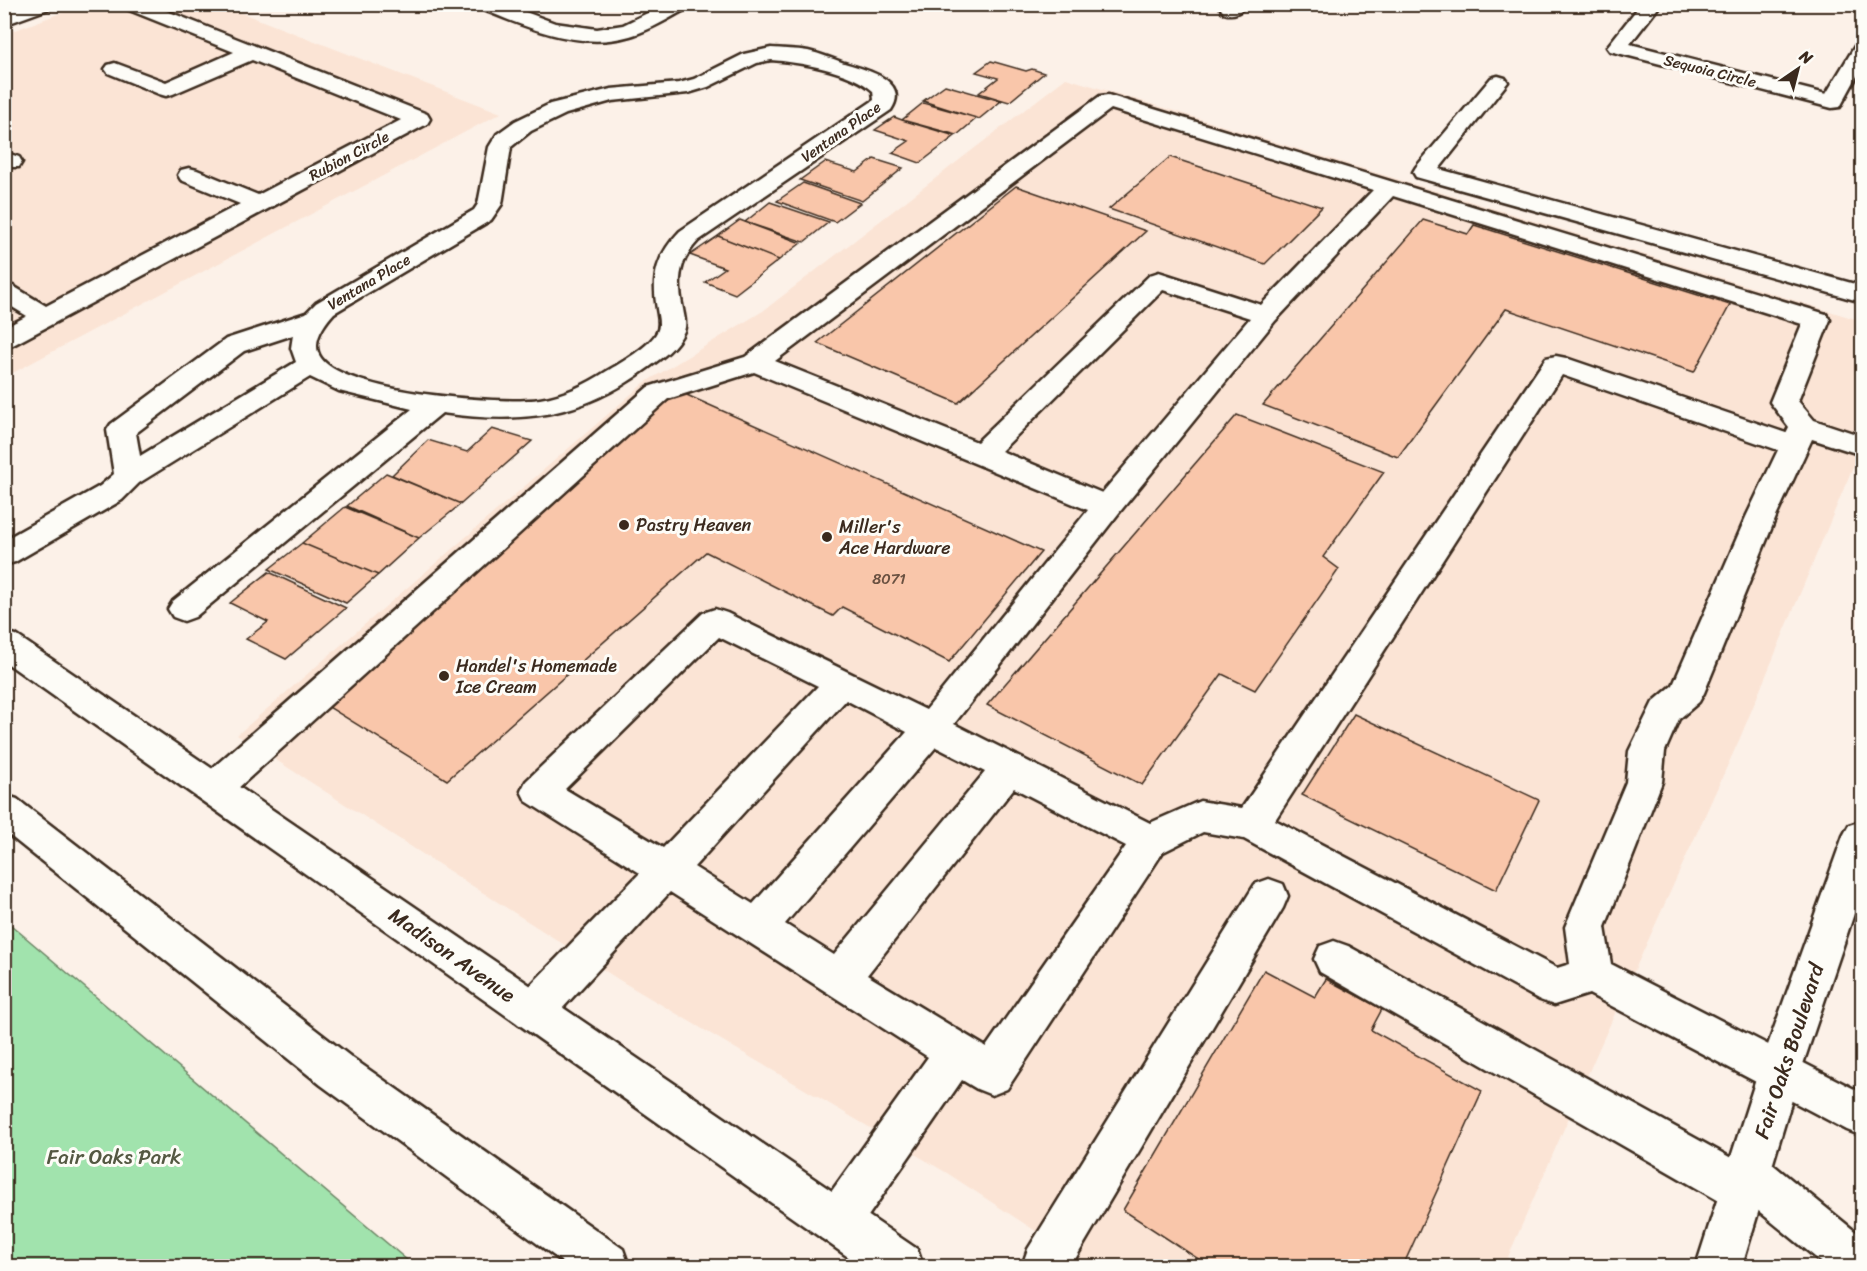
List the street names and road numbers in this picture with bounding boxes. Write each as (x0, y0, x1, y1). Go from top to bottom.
street label: Sequoia Circle (1661, 47, 1759, 95)
street label: Ventana Place (795, 94, 887, 169)
street label: Rubion Circle (304, 124, 394, 188)
street label: Ventana Place (322, 247, 416, 317)
street label: Madison Avenue (380, 897, 524, 1013)
street label: Fair Oaks Boulevard (1743, 957, 1836, 1144)

